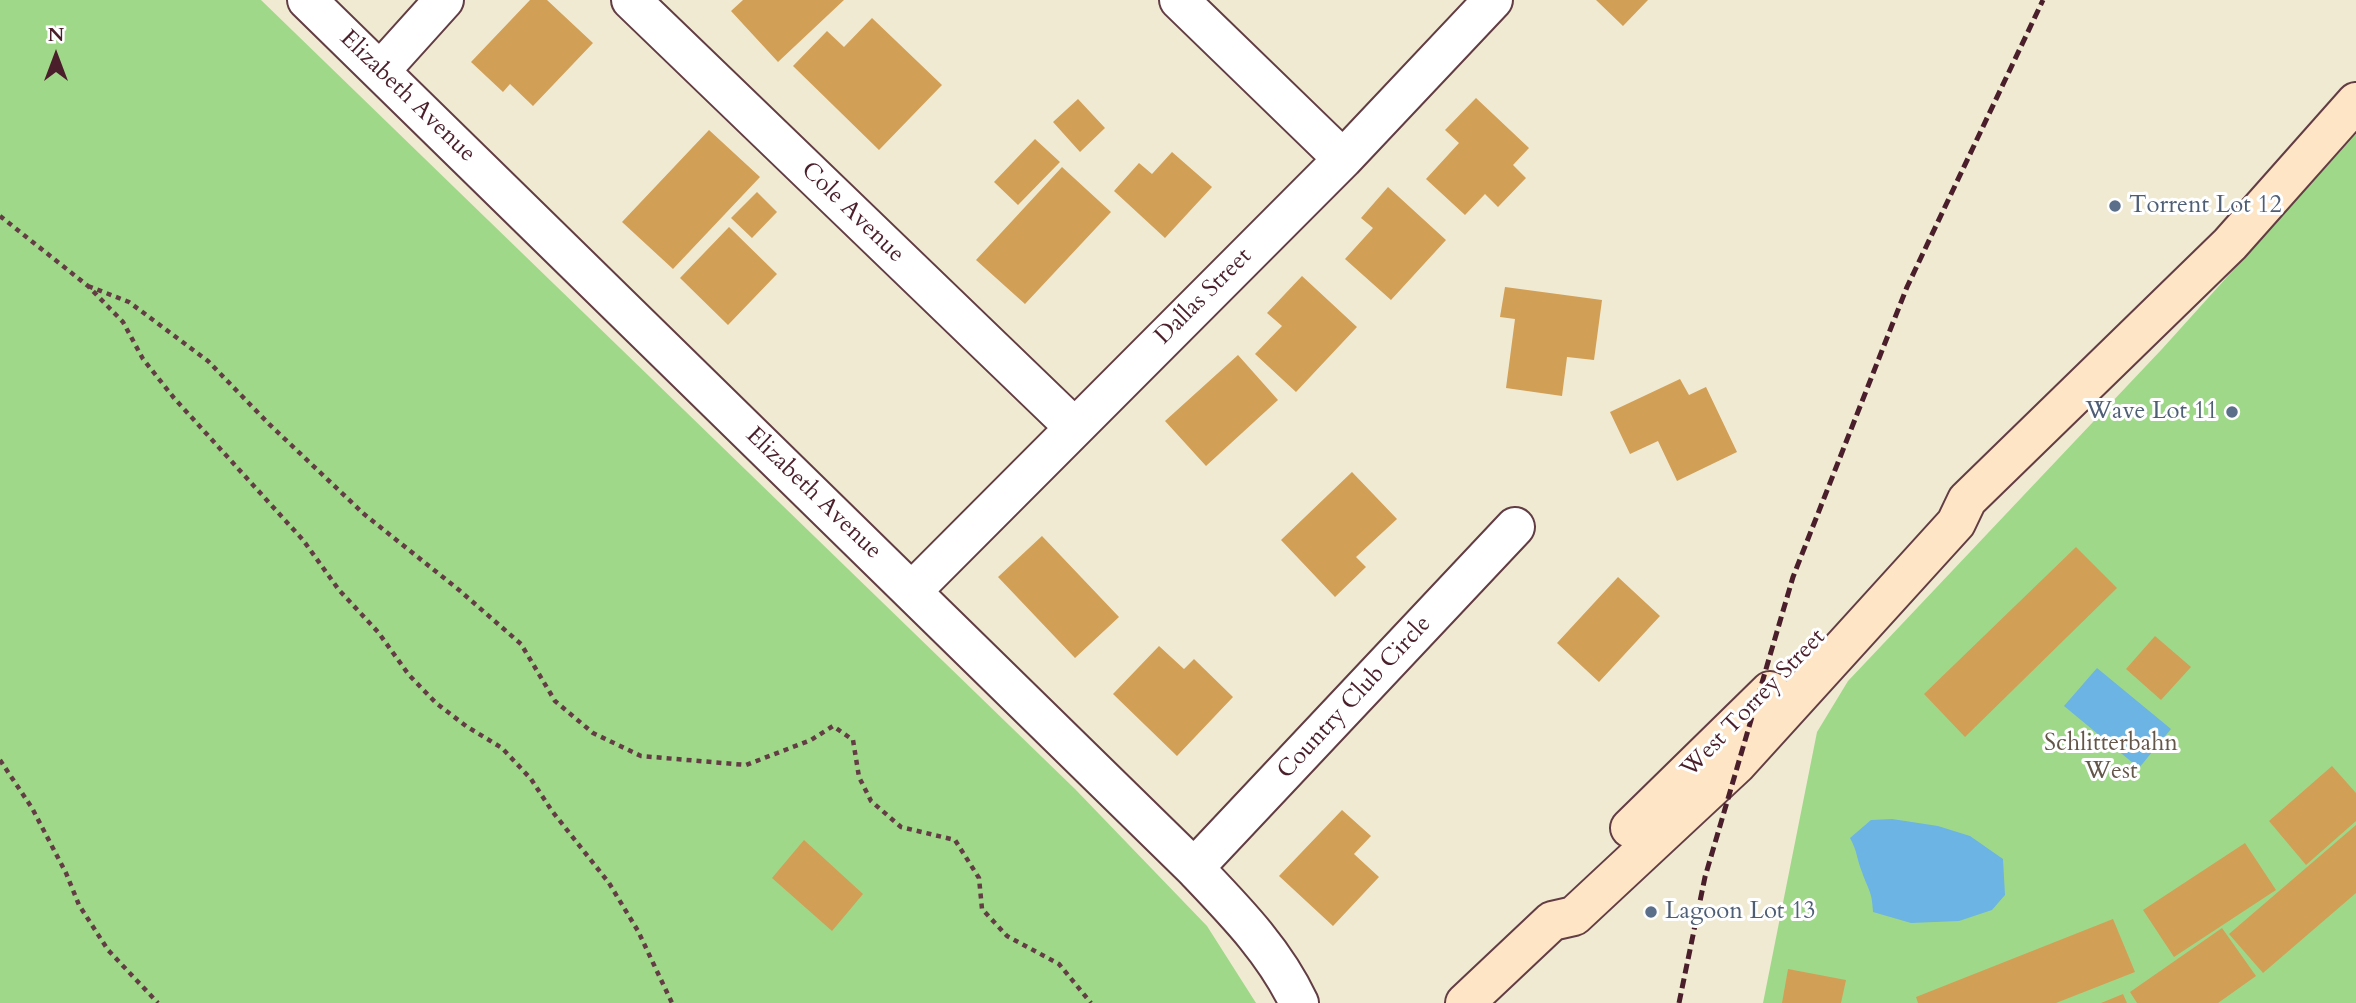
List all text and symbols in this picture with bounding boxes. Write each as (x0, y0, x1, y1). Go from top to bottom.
north arrow (21, 21, 91, 91)
text: N (48, 22, 64, 48)
street label: Elizabeth Avenue (333, 25, 481, 169)
street label: Cole Avenue (794, 157, 910, 269)
place label: Torrent Lot 12 (2129, 192, 2282, 220)
marker: Torrent Lot 12 (2107, 198, 2123, 214)
street label: Dallas Street (1150, 243, 1258, 351)
place label: Wave Lot 11 (2086, 398, 2218, 426)
marker: Wave Lot 11 (2224, 404, 2240, 420)
street label: Elizabeth Avenue (739, 422, 887, 566)
street label: Country Club Circle (1272, 611, 1438, 785)
street label: West Torrey Street (1676, 624, 1832, 784)
park label: Schlitterbahn West (2044, 730, 2178, 786)
place label: Lagoon Lot 13 (1665, 898, 1815, 926)
marker: Lagoon Lot 13 (1643, 904, 1659, 920)

